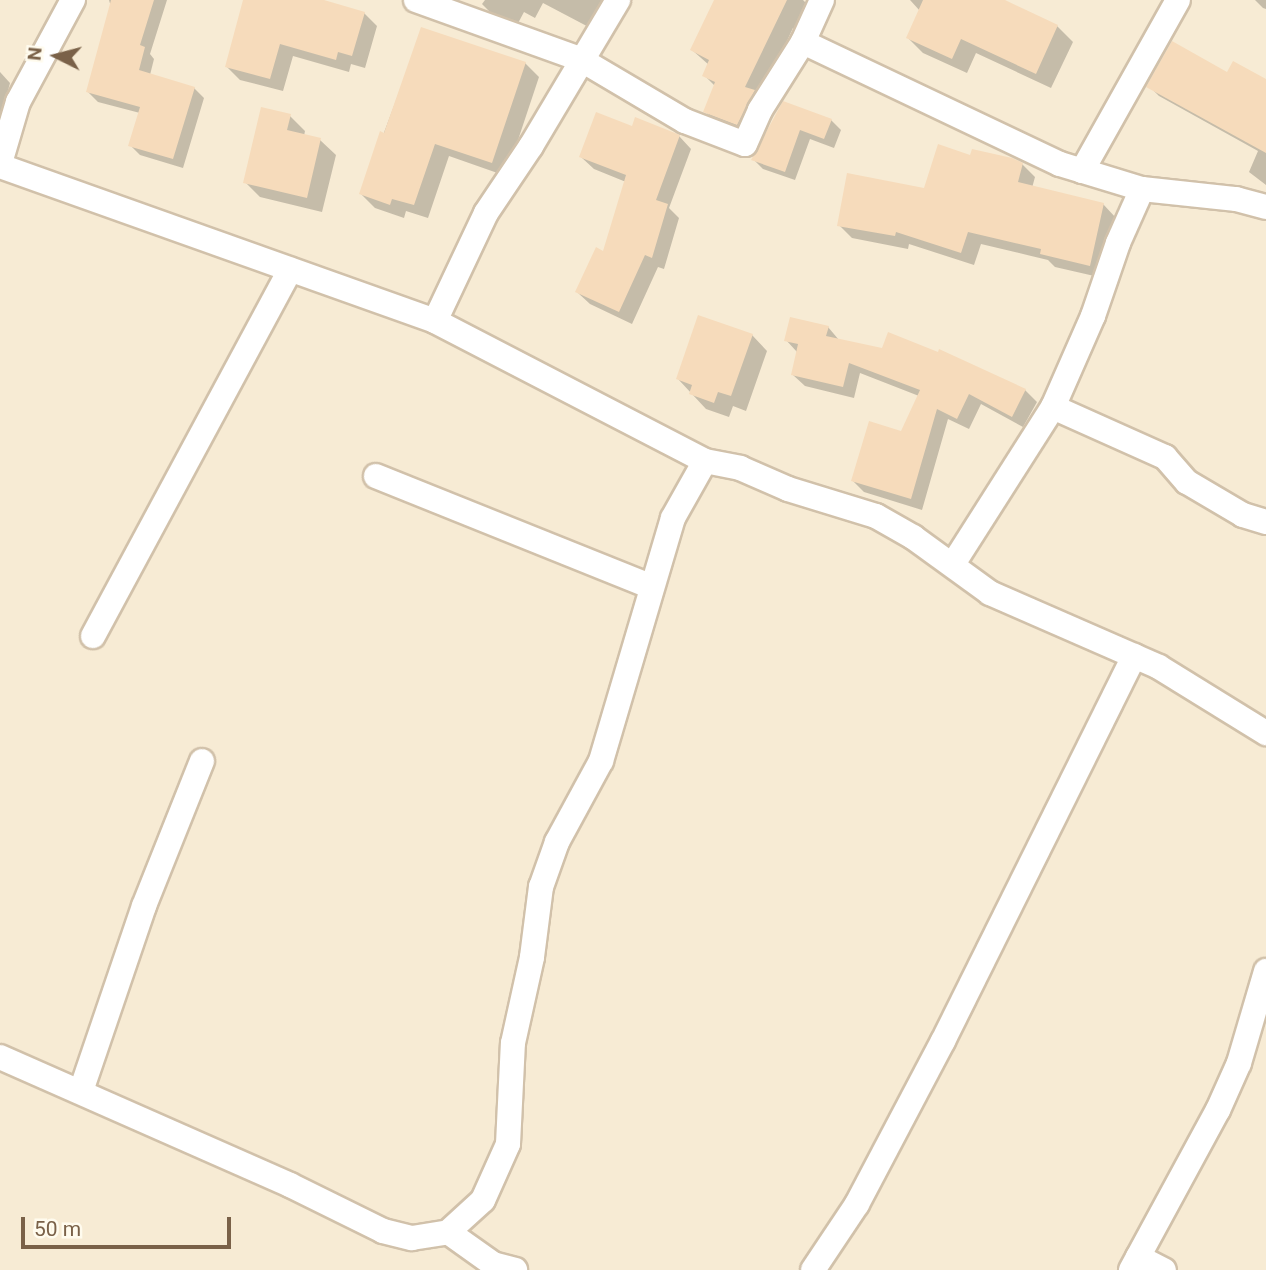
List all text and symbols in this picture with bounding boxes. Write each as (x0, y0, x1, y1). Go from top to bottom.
north arrow (21, 21, 91, 91)
text: N (22, 46, 47, 62)
scale bar (24, 1204, 234, 1248)
text: 50 m (34, 1217, 81, 1241)

